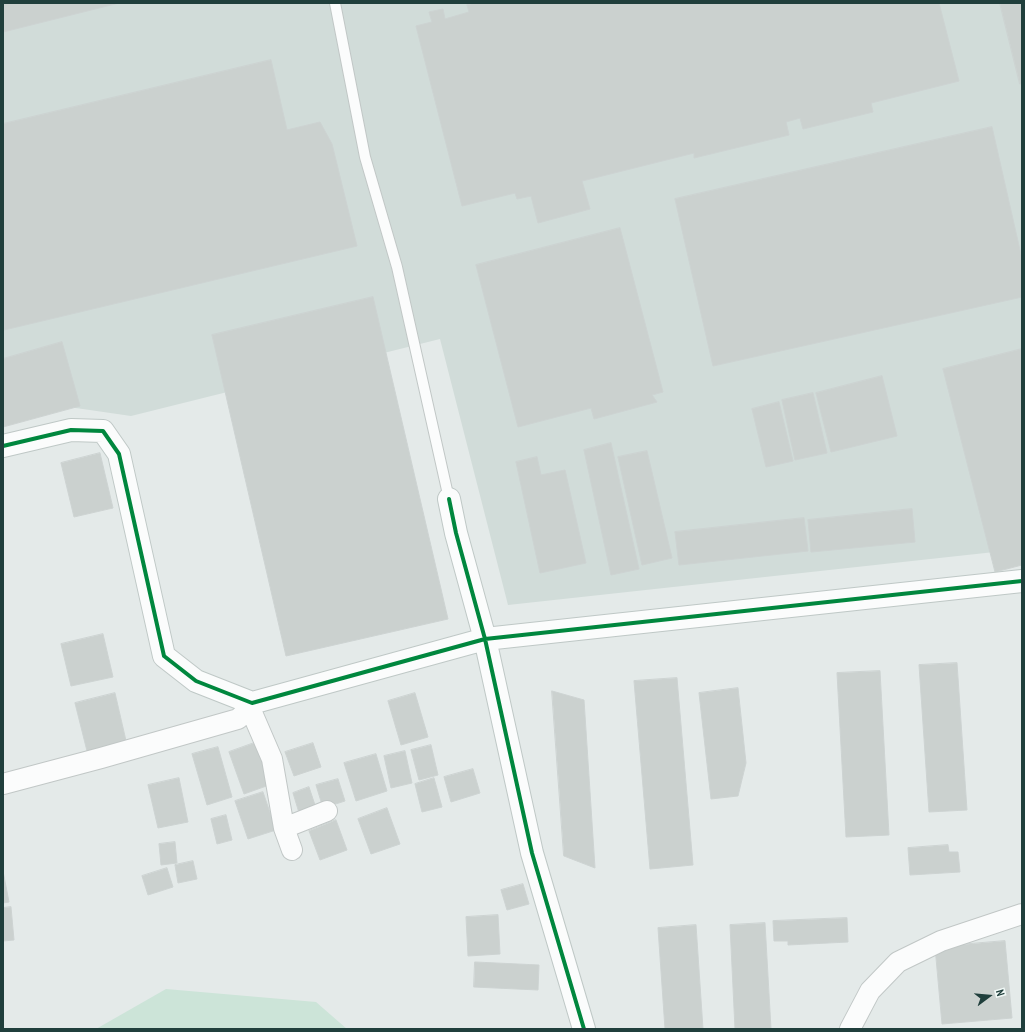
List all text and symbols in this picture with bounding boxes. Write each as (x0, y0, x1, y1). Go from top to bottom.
north arrow (969, 976, 1009, 1016)
text: N (993, 988, 1008, 997)

